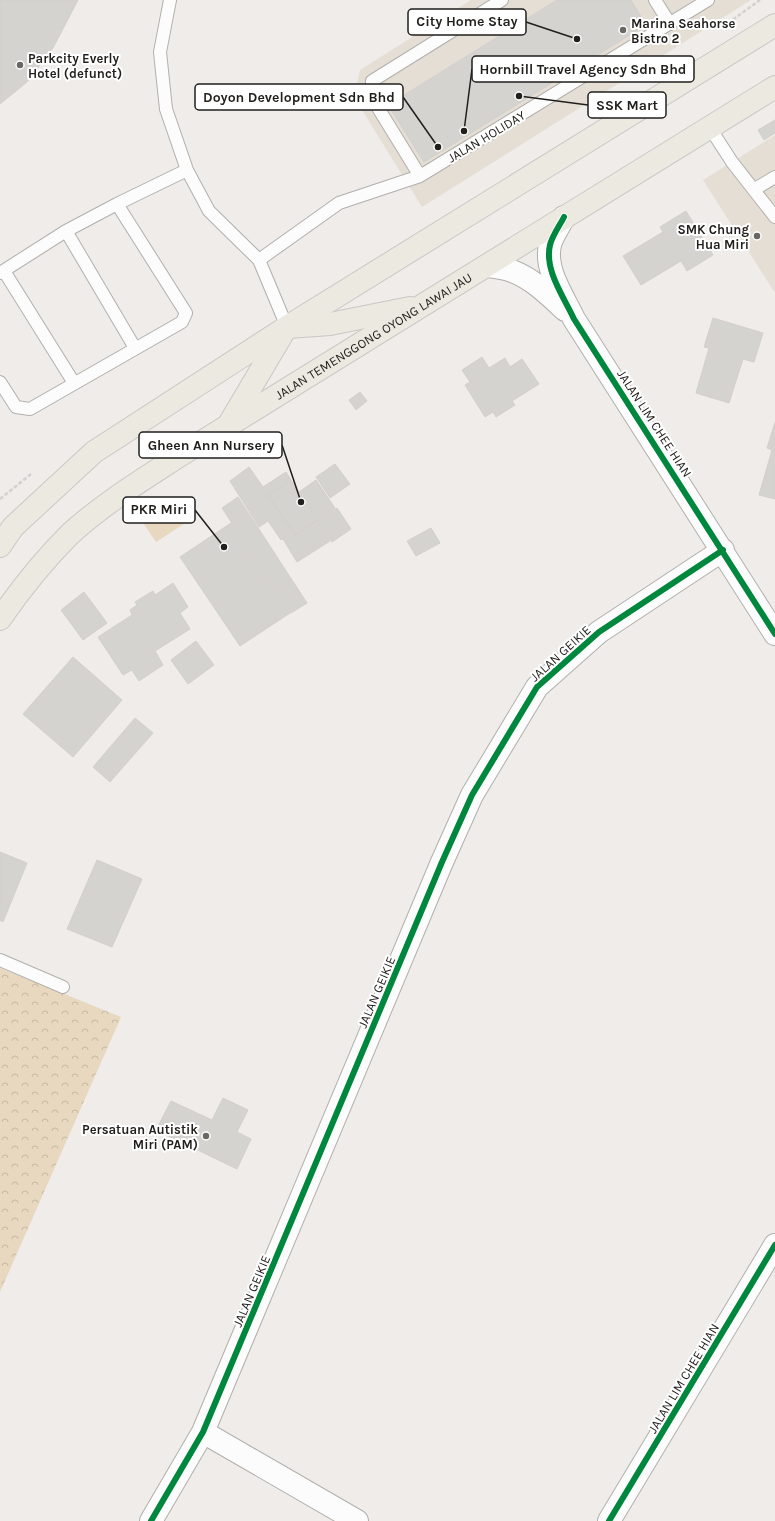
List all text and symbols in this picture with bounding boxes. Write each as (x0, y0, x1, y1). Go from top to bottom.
callout: City Home Stay (408, 9, 526, 35)
text: City Home Stay (416, 13, 518, 30)
place label: Marina Seahorse Bistro 2 (631, 16, 736, 46)
marker: Marina Seahorse Bistro 2 (618, 25, 628, 35)
place label: Parkcity Everly Hotel (defunct) (28, 51, 122, 81)
callout: Hornbill Travel Agency Sdn Bhd (472, 56, 694, 82)
marker: Parkcity Everly Hotel (defunct) (15, 60, 25, 70)
text: Hornbill Travel Agency Sdn Bhd (480, 61, 686, 78)
callout: Doyon Development Sdn Bhd (195, 84, 403, 110)
text: Doyon Development Sdn Bhd (203, 89, 395, 106)
callout: SSK Mart (588, 92, 666, 118)
text: SSK Mart (596, 97, 658, 114)
street label: JALAN HOLIDAY (445, 107, 528, 165)
place label: SMK Chung Hua Miri (677, 222, 749, 252)
marker: SMK Chung Hua Miri (752, 231, 762, 241)
street label: JALAN TEMENGGONG OYONG LAWAI JAU (272, 270, 475, 403)
street label: JALAN LIM CHEE HIAN (614, 367, 695, 480)
callout: Gheen Ann Nursery (139, 432, 282, 458)
text: Gheen Ann Nursery (148, 437, 274, 454)
callout: PKR Miri (123, 497, 195, 523)
text: PKR Miri (131, 501, 187, 518)
street label: JALAN GEIKIE (527, 622, 594, 685)
street label: JALAN GEIKIE (355, 954, 398, 1030)
place label: Persatuan Autistik Miri (PAM) (82, 1122, 198, 1152)
marker: Persatuan Autistik Miri (PAM) (201, 1131, 211, 1141)
street label: JALAN GEIKIE (230, 1253, 273, 1329)
street label: JALAN LIM CHEE HIAN (645, 1321, 722, 1436)

